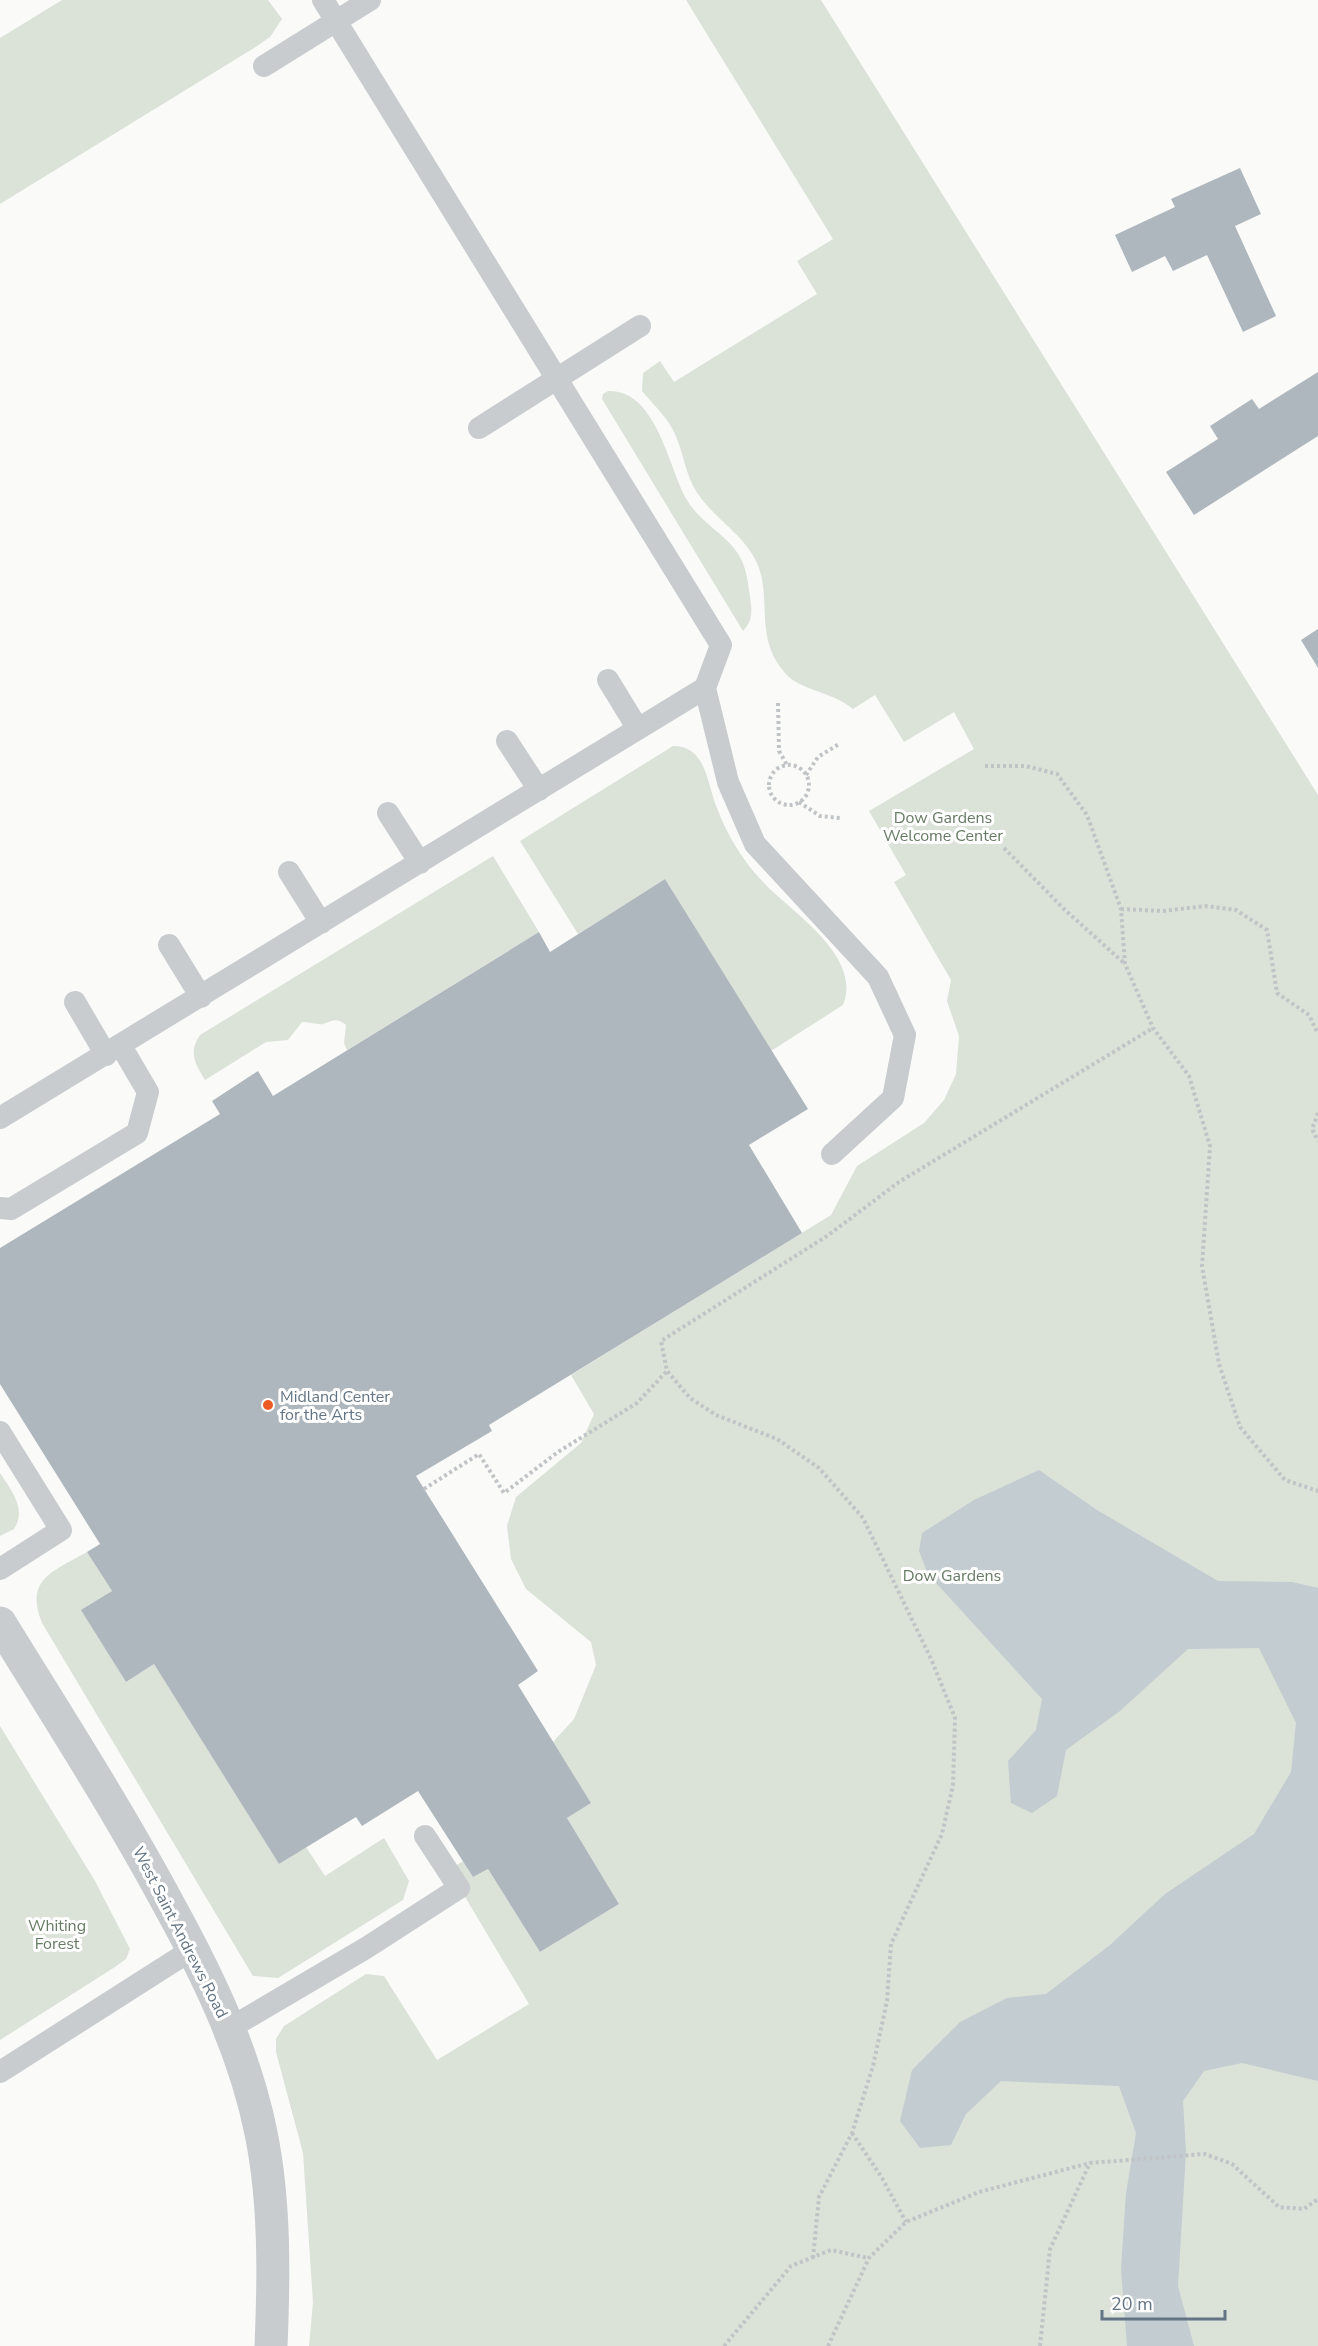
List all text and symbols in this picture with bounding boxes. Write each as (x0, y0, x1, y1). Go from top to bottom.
park label: Dow Gardens Welcome Center (883, 807, 1003, 847)
place label: Midland Center for the Arts (280, 1386, 390, 1426)
marker: Midland Center for the Arts (261, 1398, 275, 1412)
park label: Dow Gardens (903, 1565, 1001, 1587)
street label: West Saint Andrews Road (127, 1843, 233, 2022)
park label: Whiting Forest (28, 1915, 86, 1955)
scale bar (1102, 2283, 1225, 2321)
text: 20 m (1111, 2292, 1153, 2316)

